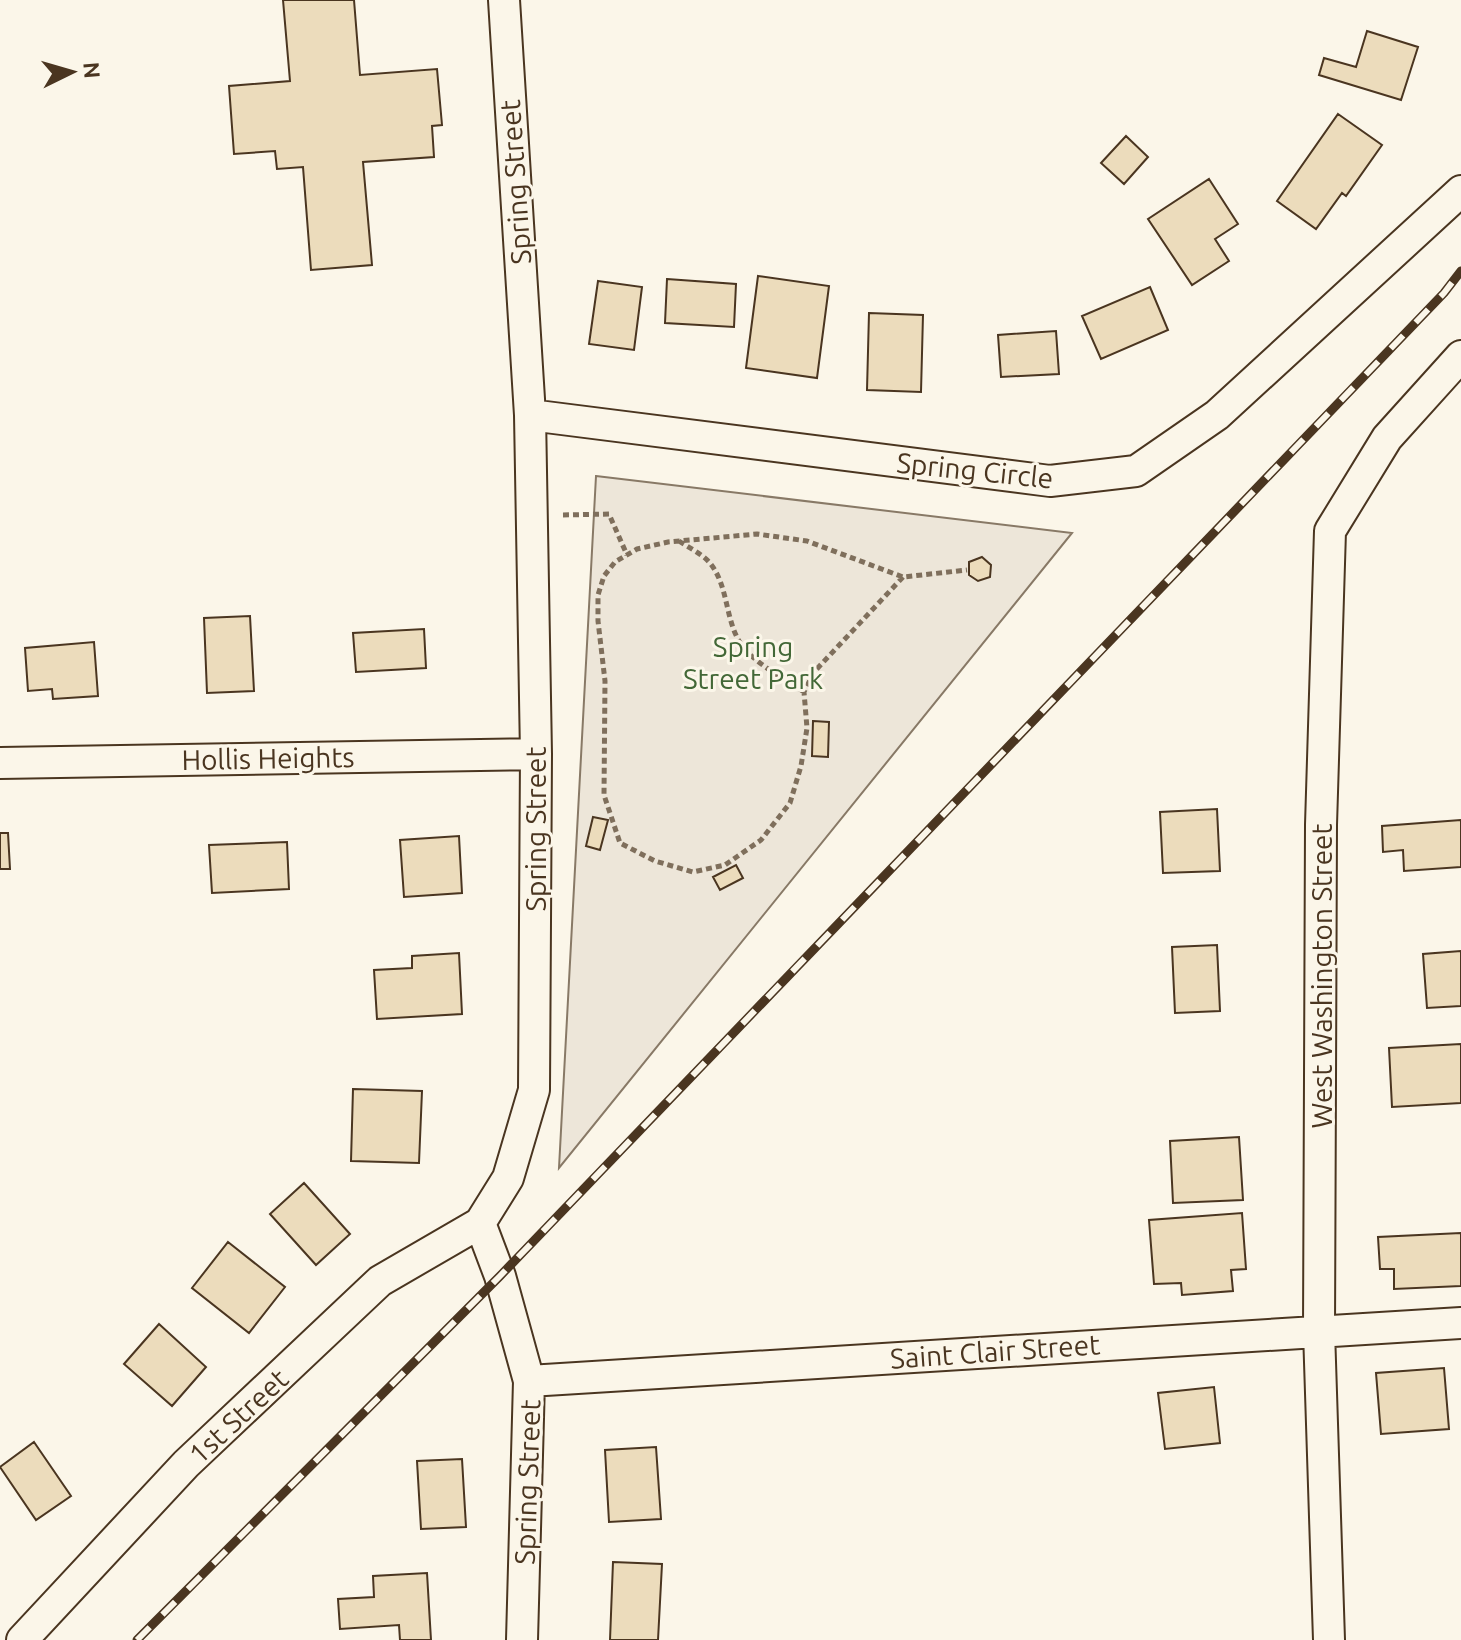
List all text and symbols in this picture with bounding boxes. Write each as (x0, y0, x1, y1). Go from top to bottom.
north arrow (32, 32, 112, 112)
text: N (79, 61, 106, 79)
street label: Spring Street (494, 99, 536, 265)
street label: Spring Circle (895, 446, 1055, 494)
park label: Spring Street Park (683, 631, 823, 694)
street label: Hollis Heights (181, 741, 355, 775)
street label: Spring Street (520, 746, 551, 912)
street label: West Washington Street (1306, 823, 1337, 1129)
street label: Saint Clair Street (889, 1328, 1101, 1374)
street label: 1st Street (182, 1363, 294, 1469)
street label: Spring Street (509, 1399, 545, 1565)

